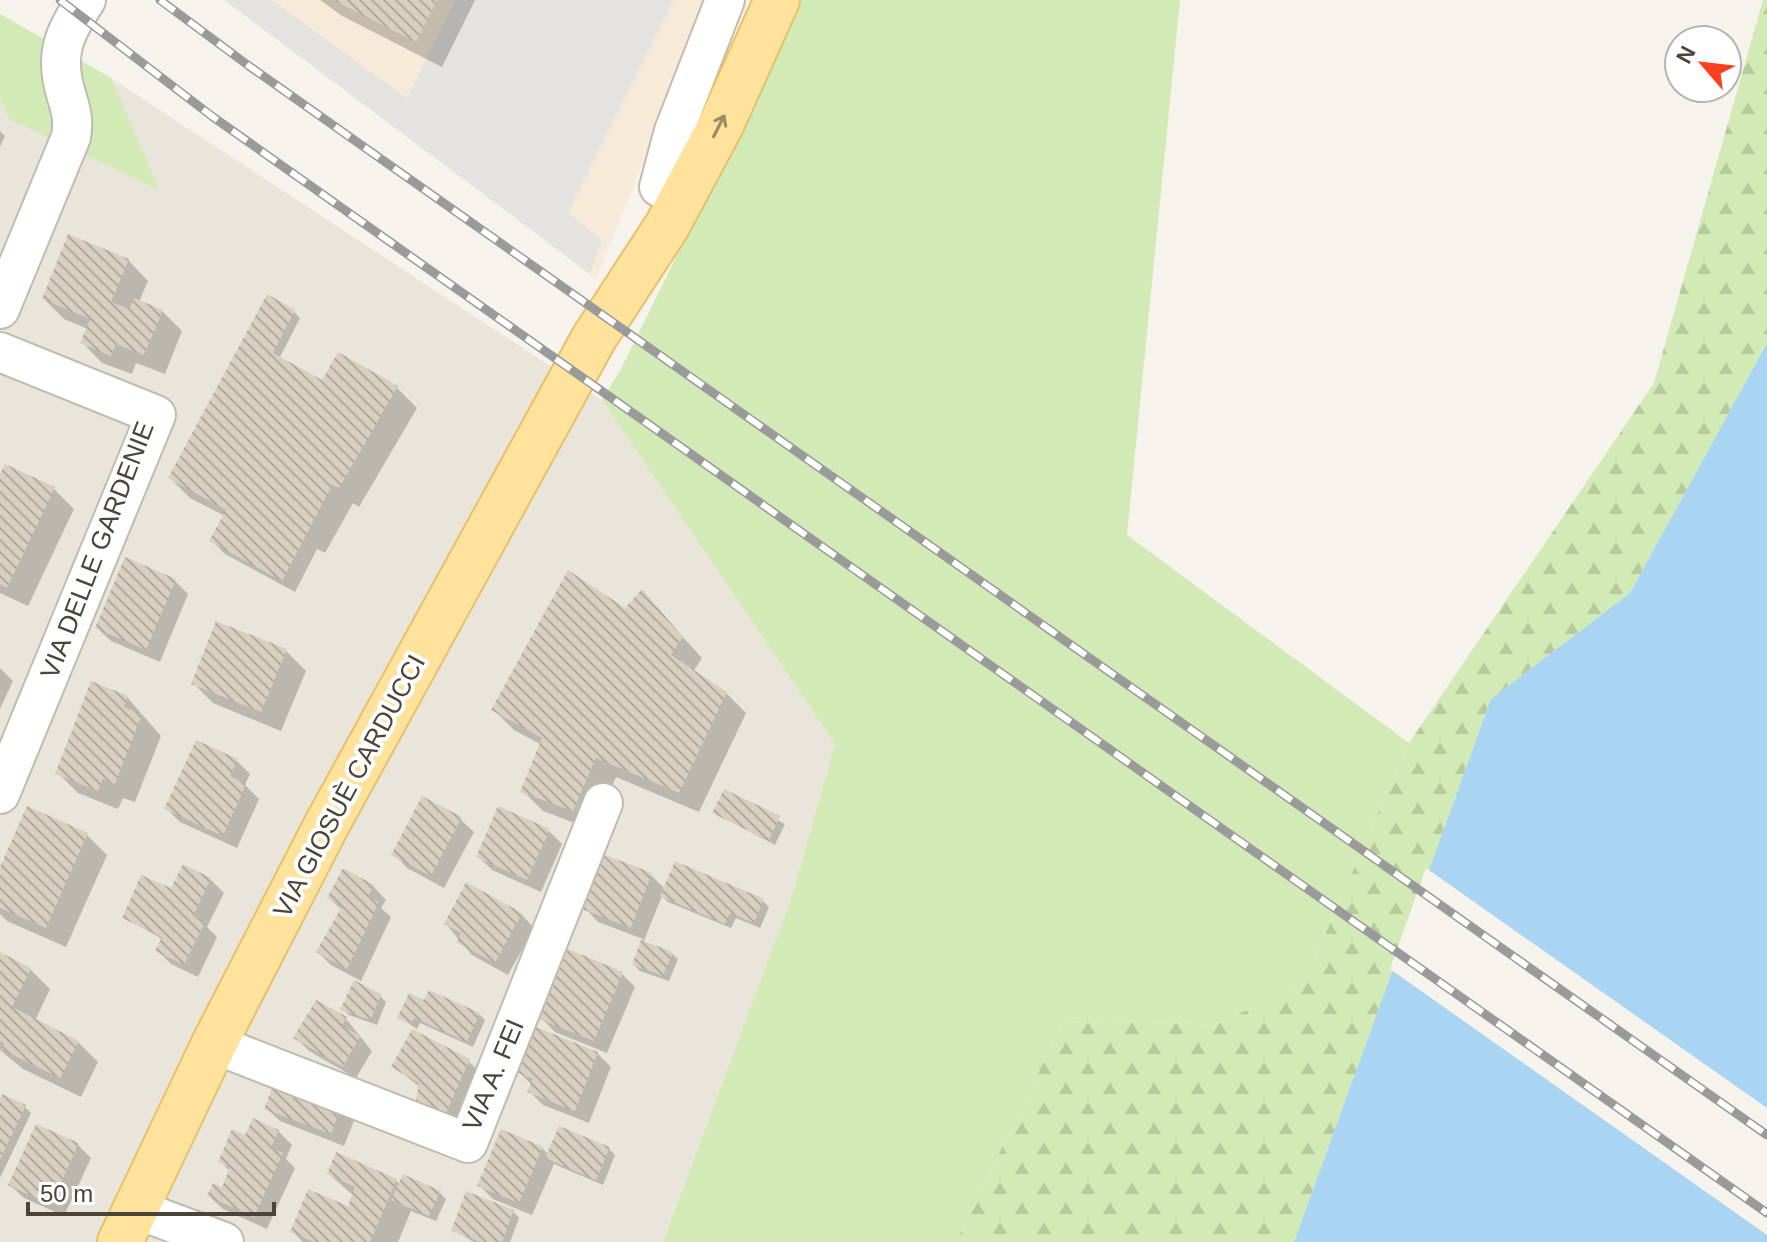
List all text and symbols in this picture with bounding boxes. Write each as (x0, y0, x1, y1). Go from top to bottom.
north arrow (1663, 24, 1743, 104)
text: N (1671, 42, 1701, 68)
one-way arrow (712, 115, 728, 139)
street label: VIA DELLE GARDENIE (34, 417, 160, 683)
street label: VIA GIOSUÈ CARDUCCI (267, 649, 431, 923)
street label: VIA A. FEI (456, 1015, 530, 1135)
scale bar (28, 1166, 274, 1216)
text: 50 m (40, 1180, 93, 1207)

